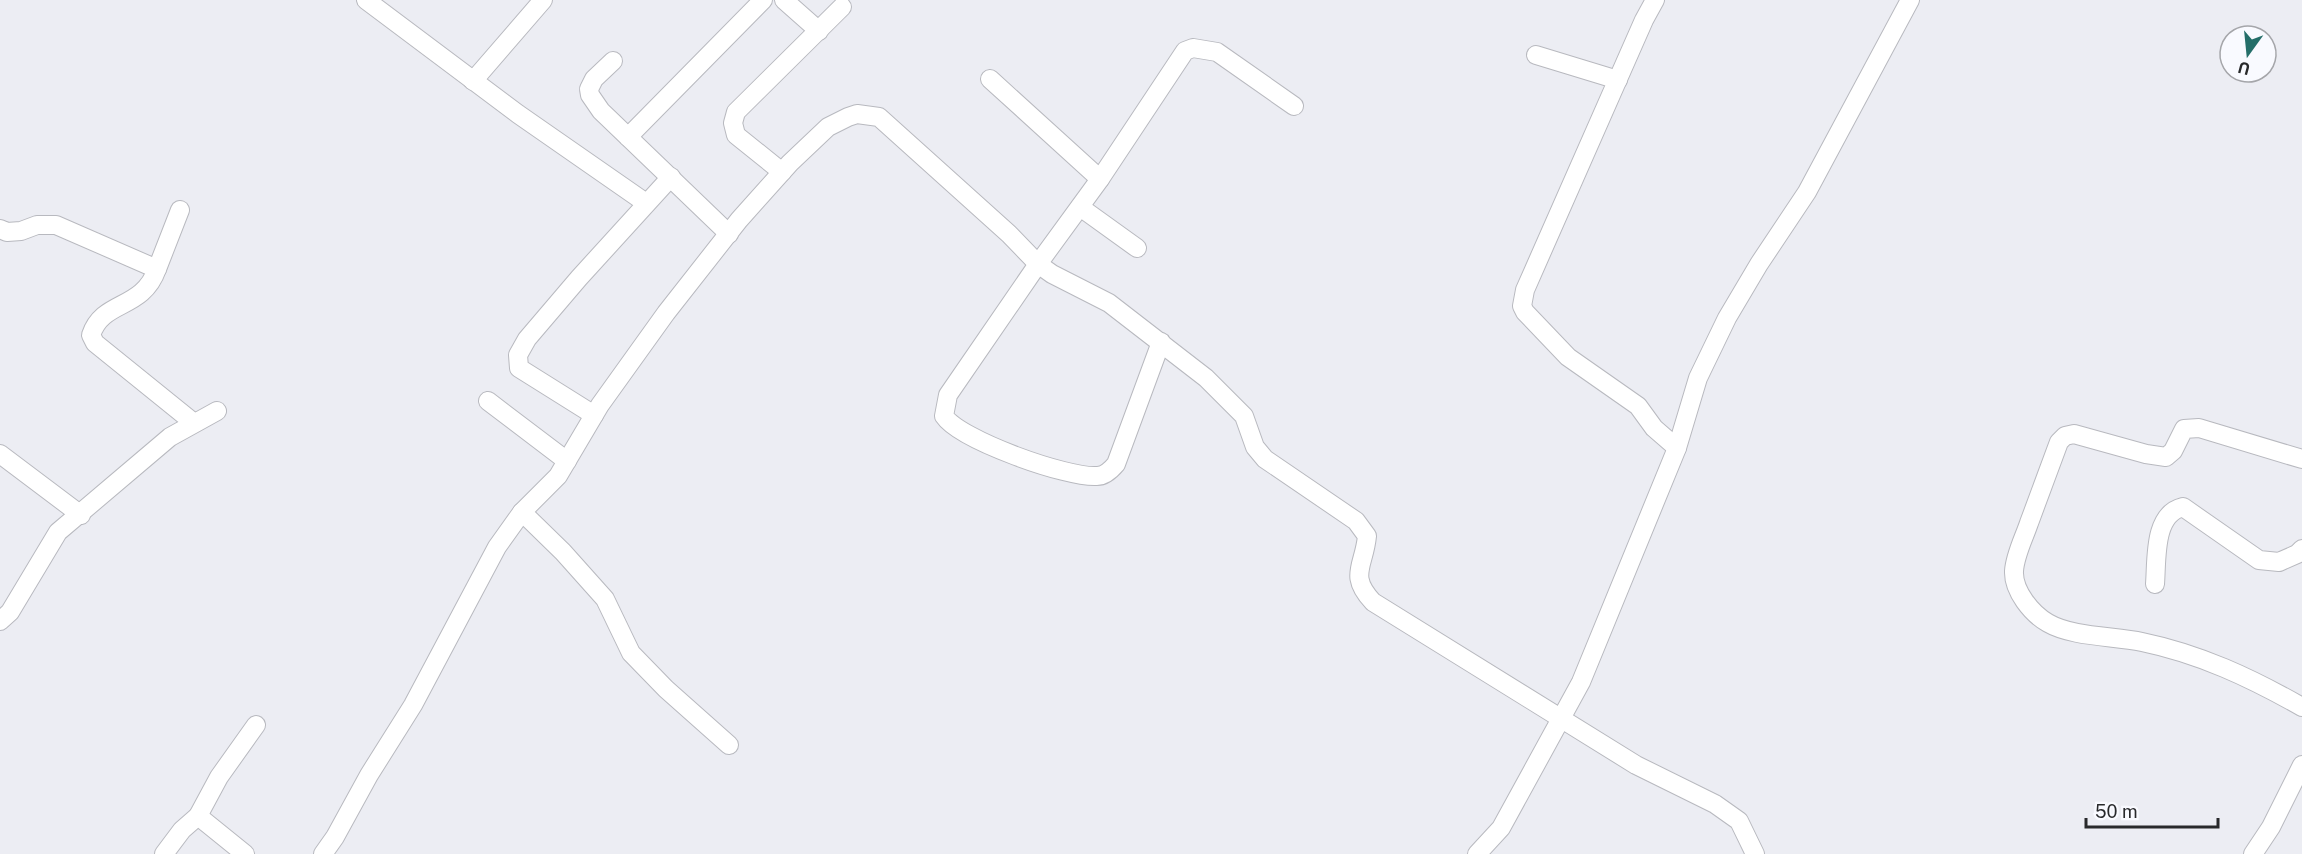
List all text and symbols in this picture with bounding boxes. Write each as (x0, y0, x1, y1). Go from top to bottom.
north arrow (2218, 24, 2278, 84)
text: U (2236, 57, 2252, 79)
scale bar (2086, 791, 2218, 829)
text: 50 m (2095, 801, 2138, 822)

